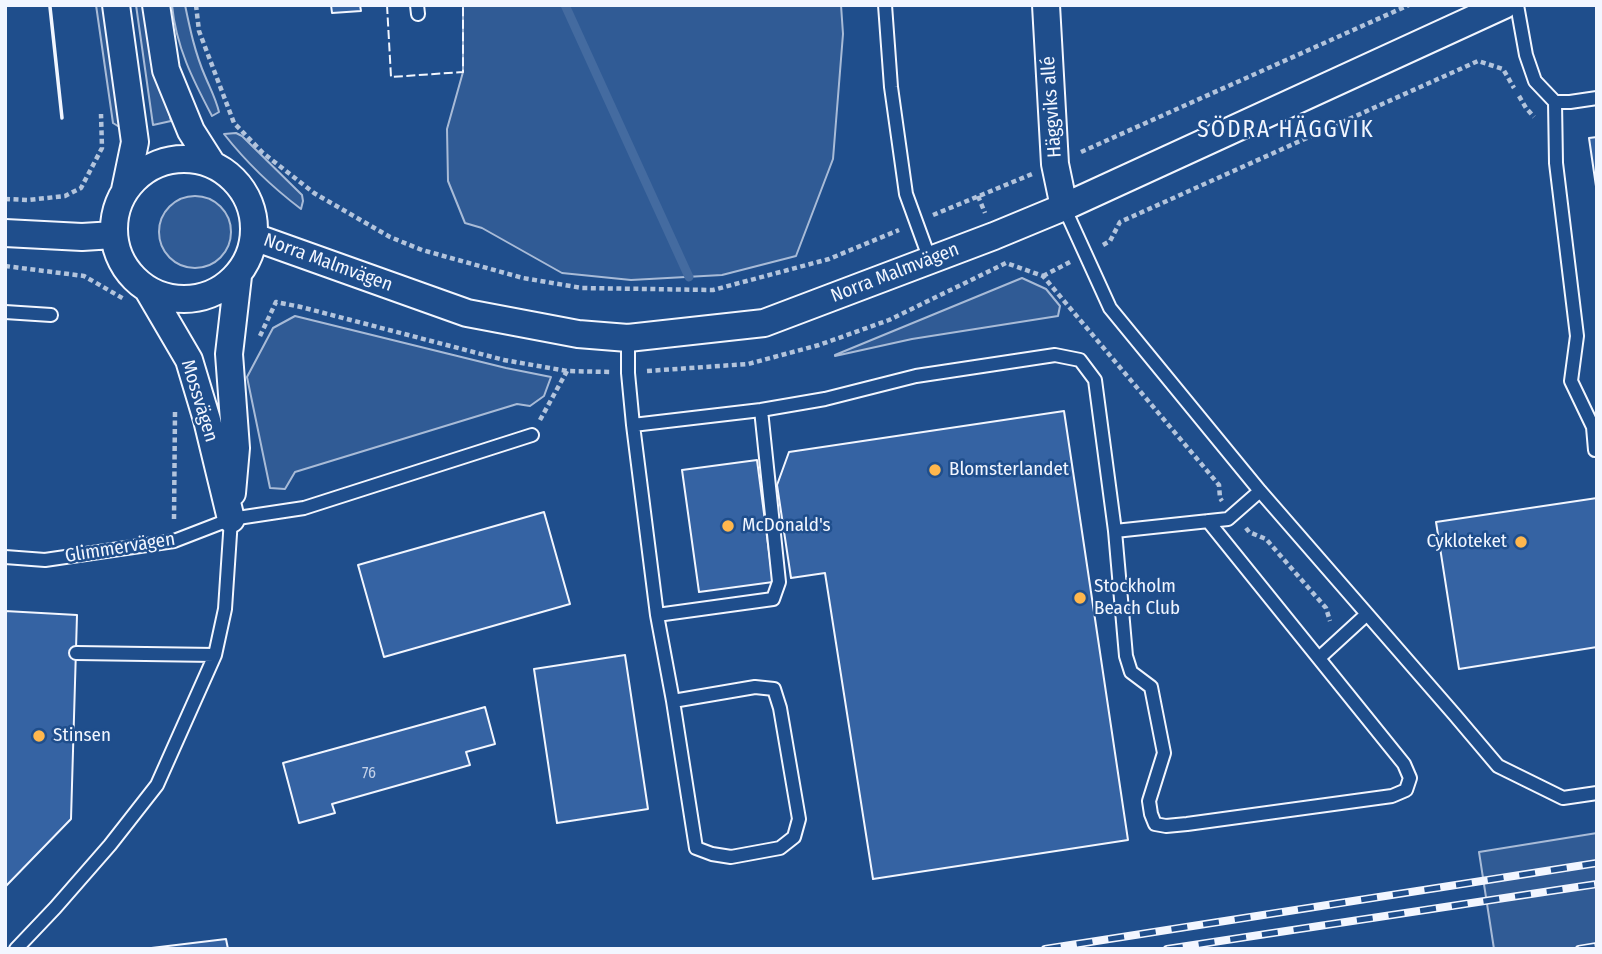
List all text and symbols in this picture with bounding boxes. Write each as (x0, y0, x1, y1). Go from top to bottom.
street label: Häggviks allé (1037, 56, 1067, 158)
district label: SÖDRA HÄGGVIK (1199, 117, 1373, 145)
street label: Norra Malmvägen (260, 229, 396, 297)
street label: Norra Malmvägen (828, 238, 962, 308)
street label: Mossvägen (176, 357, 222, 445)
place label: Blomsterlandet (949, 459, 1069, 481)
marker: Blomsterlandet (927, 462, 943, 478)
place label: McDonald's (742, 515, 831, 537)
marker: McDonald's (720, 518, 736, 534)
street label: Glimmervägen (63, 528, 177, 568)
place label: Cykloteket (1426, 531, 1507, 553)
marker: Cykloteket (1513, 534, 1529, 550)
place label: Stockholm Beach Club (1094, 576, 1180, 620)
marker: Stockholm Beach Club (1072, 590, 1088, 606)
place label: Stinsen (53, 725, 111, 747)
marker: Stinsen (31, 728, 47, 744)
house number: 76 (362, 764, 376, 784)

